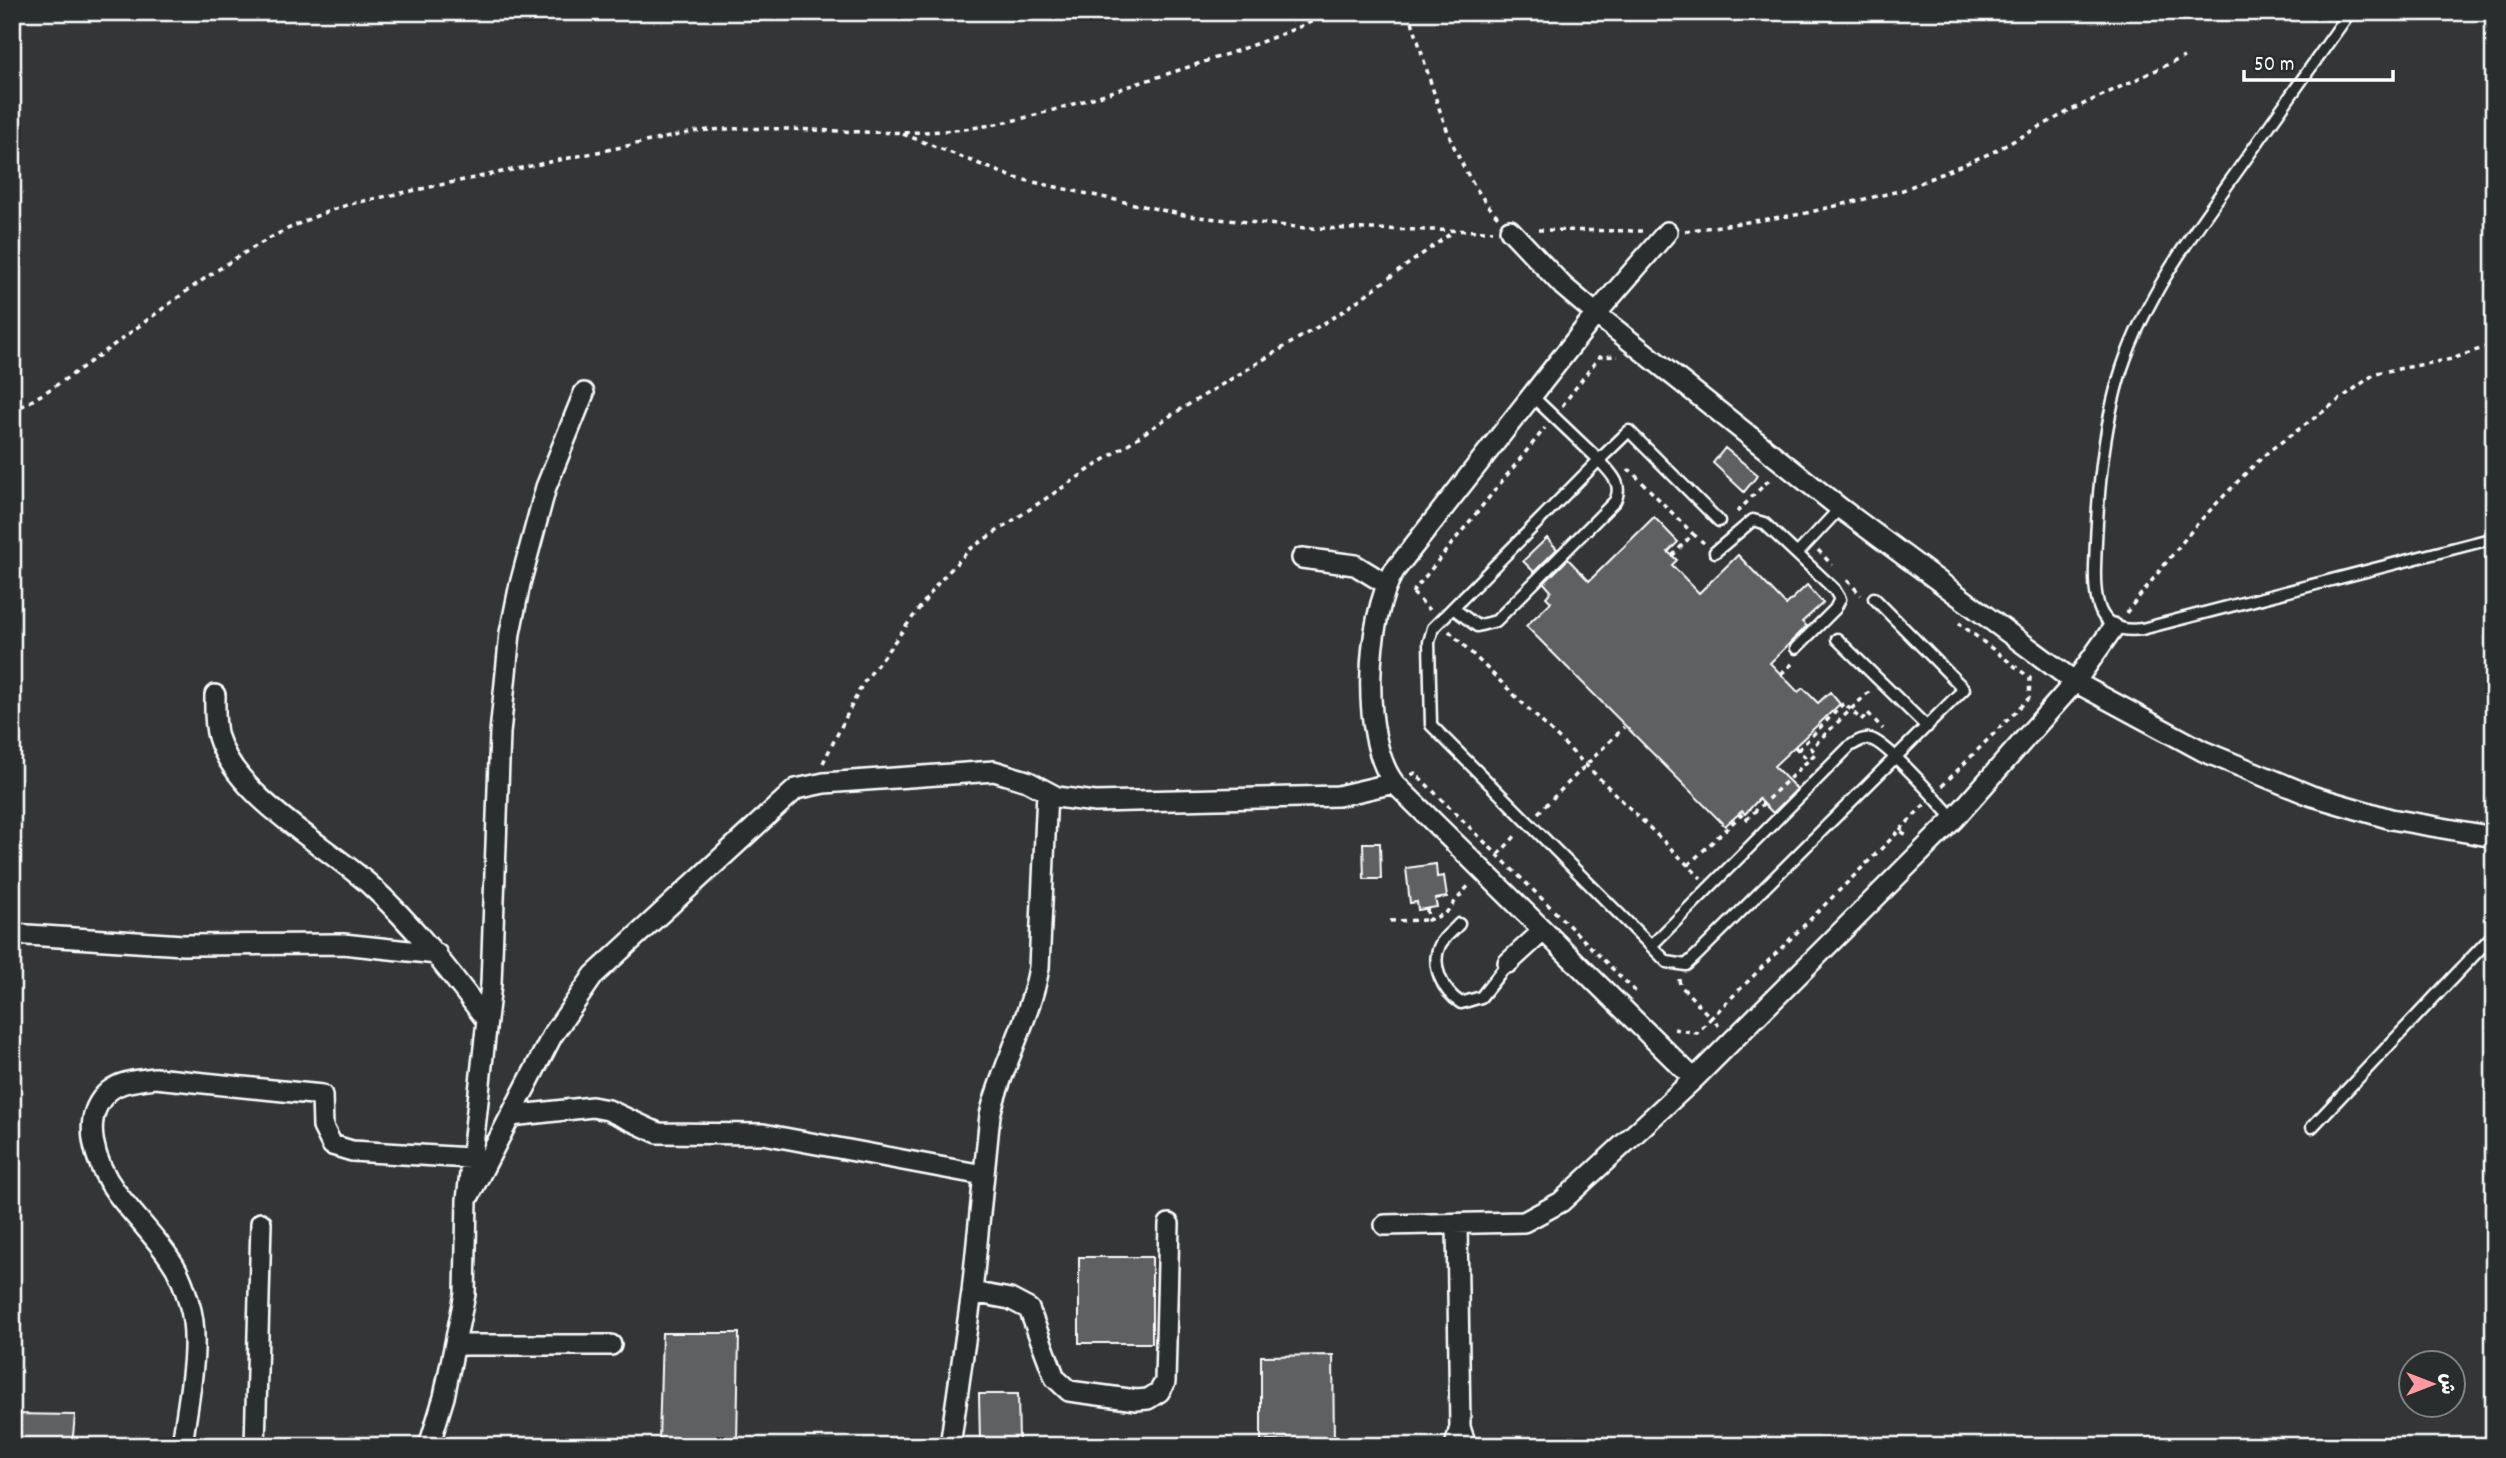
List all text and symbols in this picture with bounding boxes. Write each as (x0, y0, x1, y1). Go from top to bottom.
scale bar (2244, 38, 2392, 82)
text: 50 m (2254, 51, 2294, 81)
north arrow (2398, 1350, 2468, 1420)
text: ش (2432, 1374, 2459, 1395)

